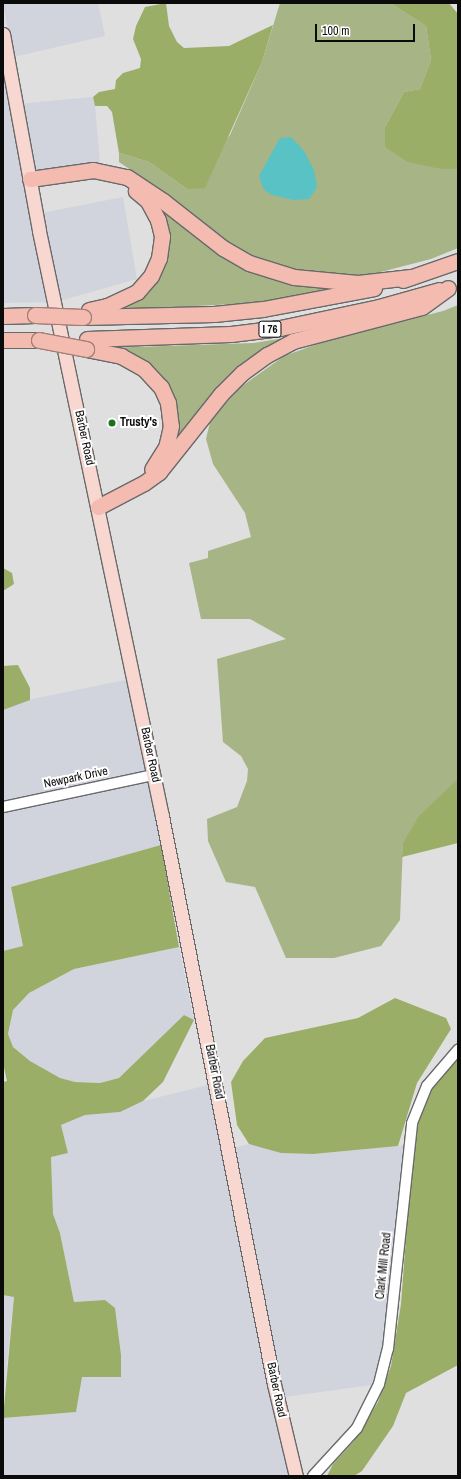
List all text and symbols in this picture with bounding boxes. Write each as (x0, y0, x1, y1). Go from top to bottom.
scale bar (317, 16, 417, 42)
text: 100 m (322, 23, 349, 39)
road number: I 76 (258, 320, 282, 338)
street label: Barber Road (71, 409, 97, 467)
place label: Trusty's (120, 416, 157, 430)
marker: Trusty's (107, 418, 117, 428)
street label: Barber Road (137, 726, 163, 784)
street label: Newpark Drive (43, 764, 109, 792)
street label: Barber Road (202, 1043, 226, 1101)
street label: Clark Mill Road (373, 1232, 395, 1300)
street label: Barber Road (263, 1361, 289, 1419)

